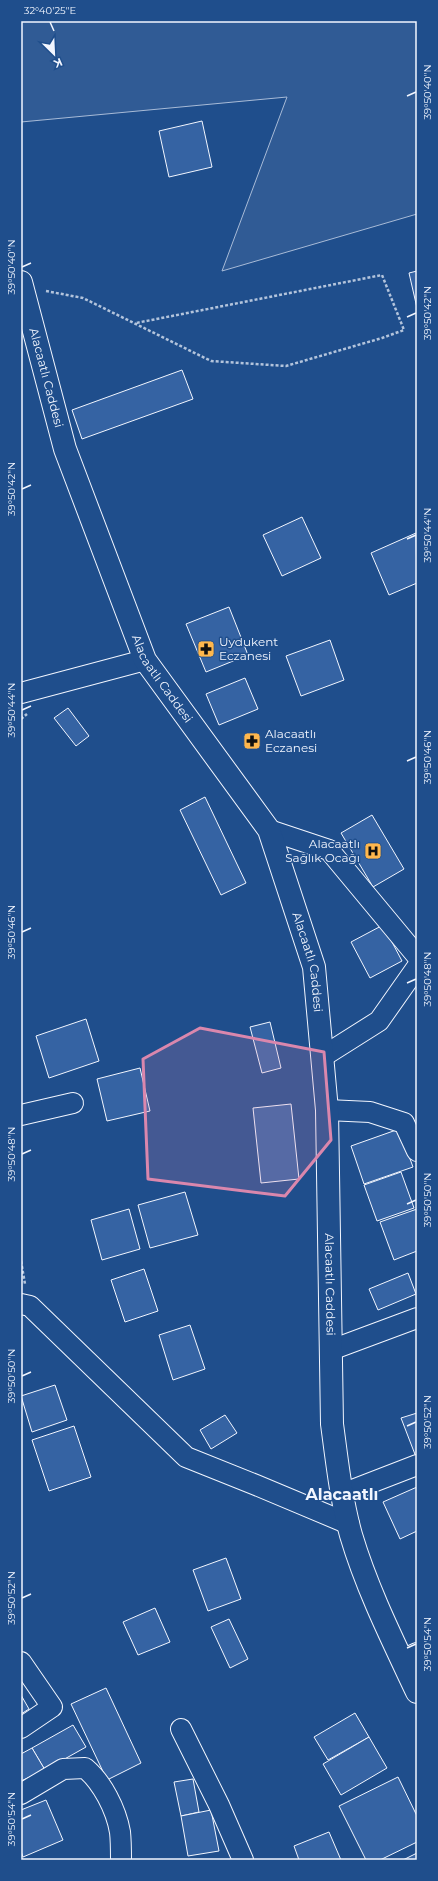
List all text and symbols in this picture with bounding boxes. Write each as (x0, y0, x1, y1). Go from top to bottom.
text: 32°40'25"E (24, 4, 77, 17)
north arrow (34, 34, 74, 74)
text: K (51, 55, 65, 72)
text: 39°50'40"N (421, 64, 434, 120)
text: 39°50'40"N (5, 239, 18, 295)
text: 39°50'42"N (421, 286, 434, 340)
street label: Alacaatlı Caddesi (26, 326, 67, 429)
text: 39°50'42"N (5, 462, 18, 516)
text: 39°50'44"N (421, 508, 434, 562)
street label: Alacaatlı Caddesi (129, 632, 196, 725)
place label: Uydukent Eczanesi (219, 634, 278, 663)
pharmacy icon: Uydukent Eczanesi (196, 639, 216, 659)
text: 39°50'44"N (5, 683, 18, 737)
place label: Alacaatlı Eczanesi (265, 726, 317, 755)
text: 39°50'46"N (421, 730, 434, 784)
pharmacy icon: Alacaatlı Eczanesi (242, 731, 262, 751)
place label: Alacaatlı Sağlık Ocağı (285, 836, 360, 865)
hospital icon: Alacaatlı Sağlık Ocağı (363, 841, 383, 861)
text: 39°50'46"N (5, 905, 18, 959)
street label: Alacaatlı Caddesi (289, 910, 326, 1013)
text: 39°50'48"N (421, 952, 434, 1006)
text: 39°50'48"N (5, 1127, 18, 1181)
text: 39°50'50"N (421, 1173, 434, 1227)
street label: Alacaatlı Caddesi (322, 1233, 339, 1336)
text: 39°50'50"N (5, 1349, 18, 1403)
text: 39°50'52"N (421, 1395, 434, 1449)
district label: Alacaatlı (305, 1485, 378, 1504)
text: 39°50'52"N (5, 1571, 18, 1625)
text: 39°50'54"N (421, 1617, 434, 1671)
text: 39°50'54"N (5, 1792, 18, 1846)

